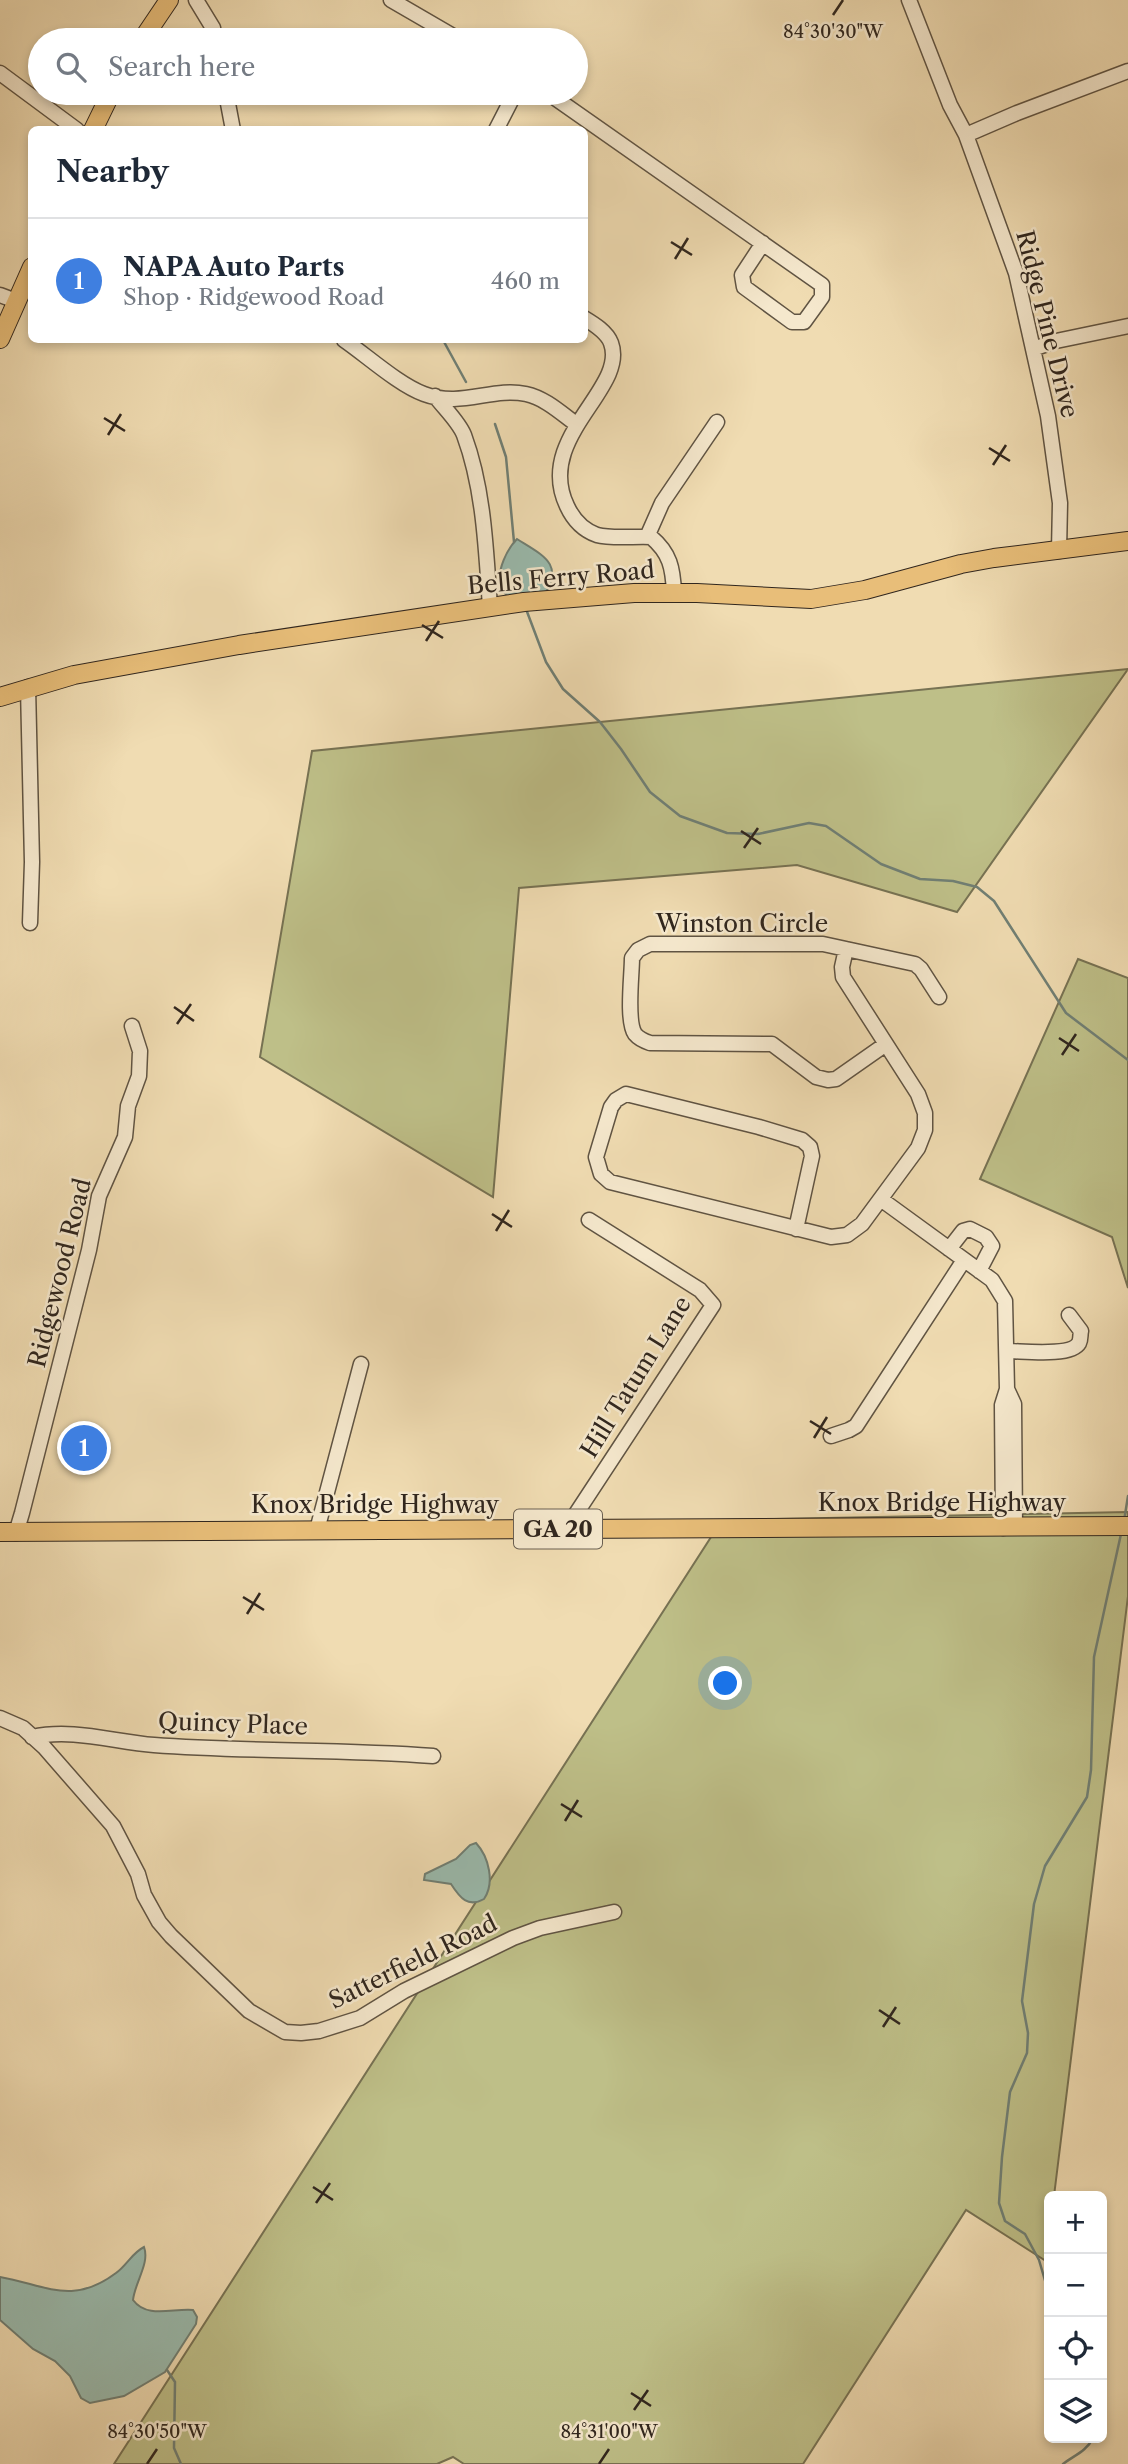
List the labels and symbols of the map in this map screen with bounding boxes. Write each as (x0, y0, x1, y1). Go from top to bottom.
text: 84°30'30"W (783, 21, 884, 43)
street label: Ridge Pine Drive (1010, 227, 1085, 421)
street label: Bells Ferry Road (466, 555, 656, 600)
street label: Winston Circle (655, 909, 828, 938)
street label: Ridgewood Road (22, 1175, 97, 1371)
street label: Hill Tatum Lane (574, 1291, 697, 1463)
pin: 1 (61, 1422, 107, 1474)
street label: Knox Bridge Highway (818, 1488, 1067, 1517)
street label: Knox Bridge Highway (251, 1490, 500, 1519)
road number: GA 20 (514, 1510, 602, 1548)
your location (708, 1666, 742, 1700)
street label: Quincy Place (158, 1706, 308, 1741)
street label: Satterfield Road (324, 1908, 502, 2015)
text: 84°30'50"W (107, 2421, 208, 2443)
text: 84°31'00"W (560, 2421, 659, 2443)

